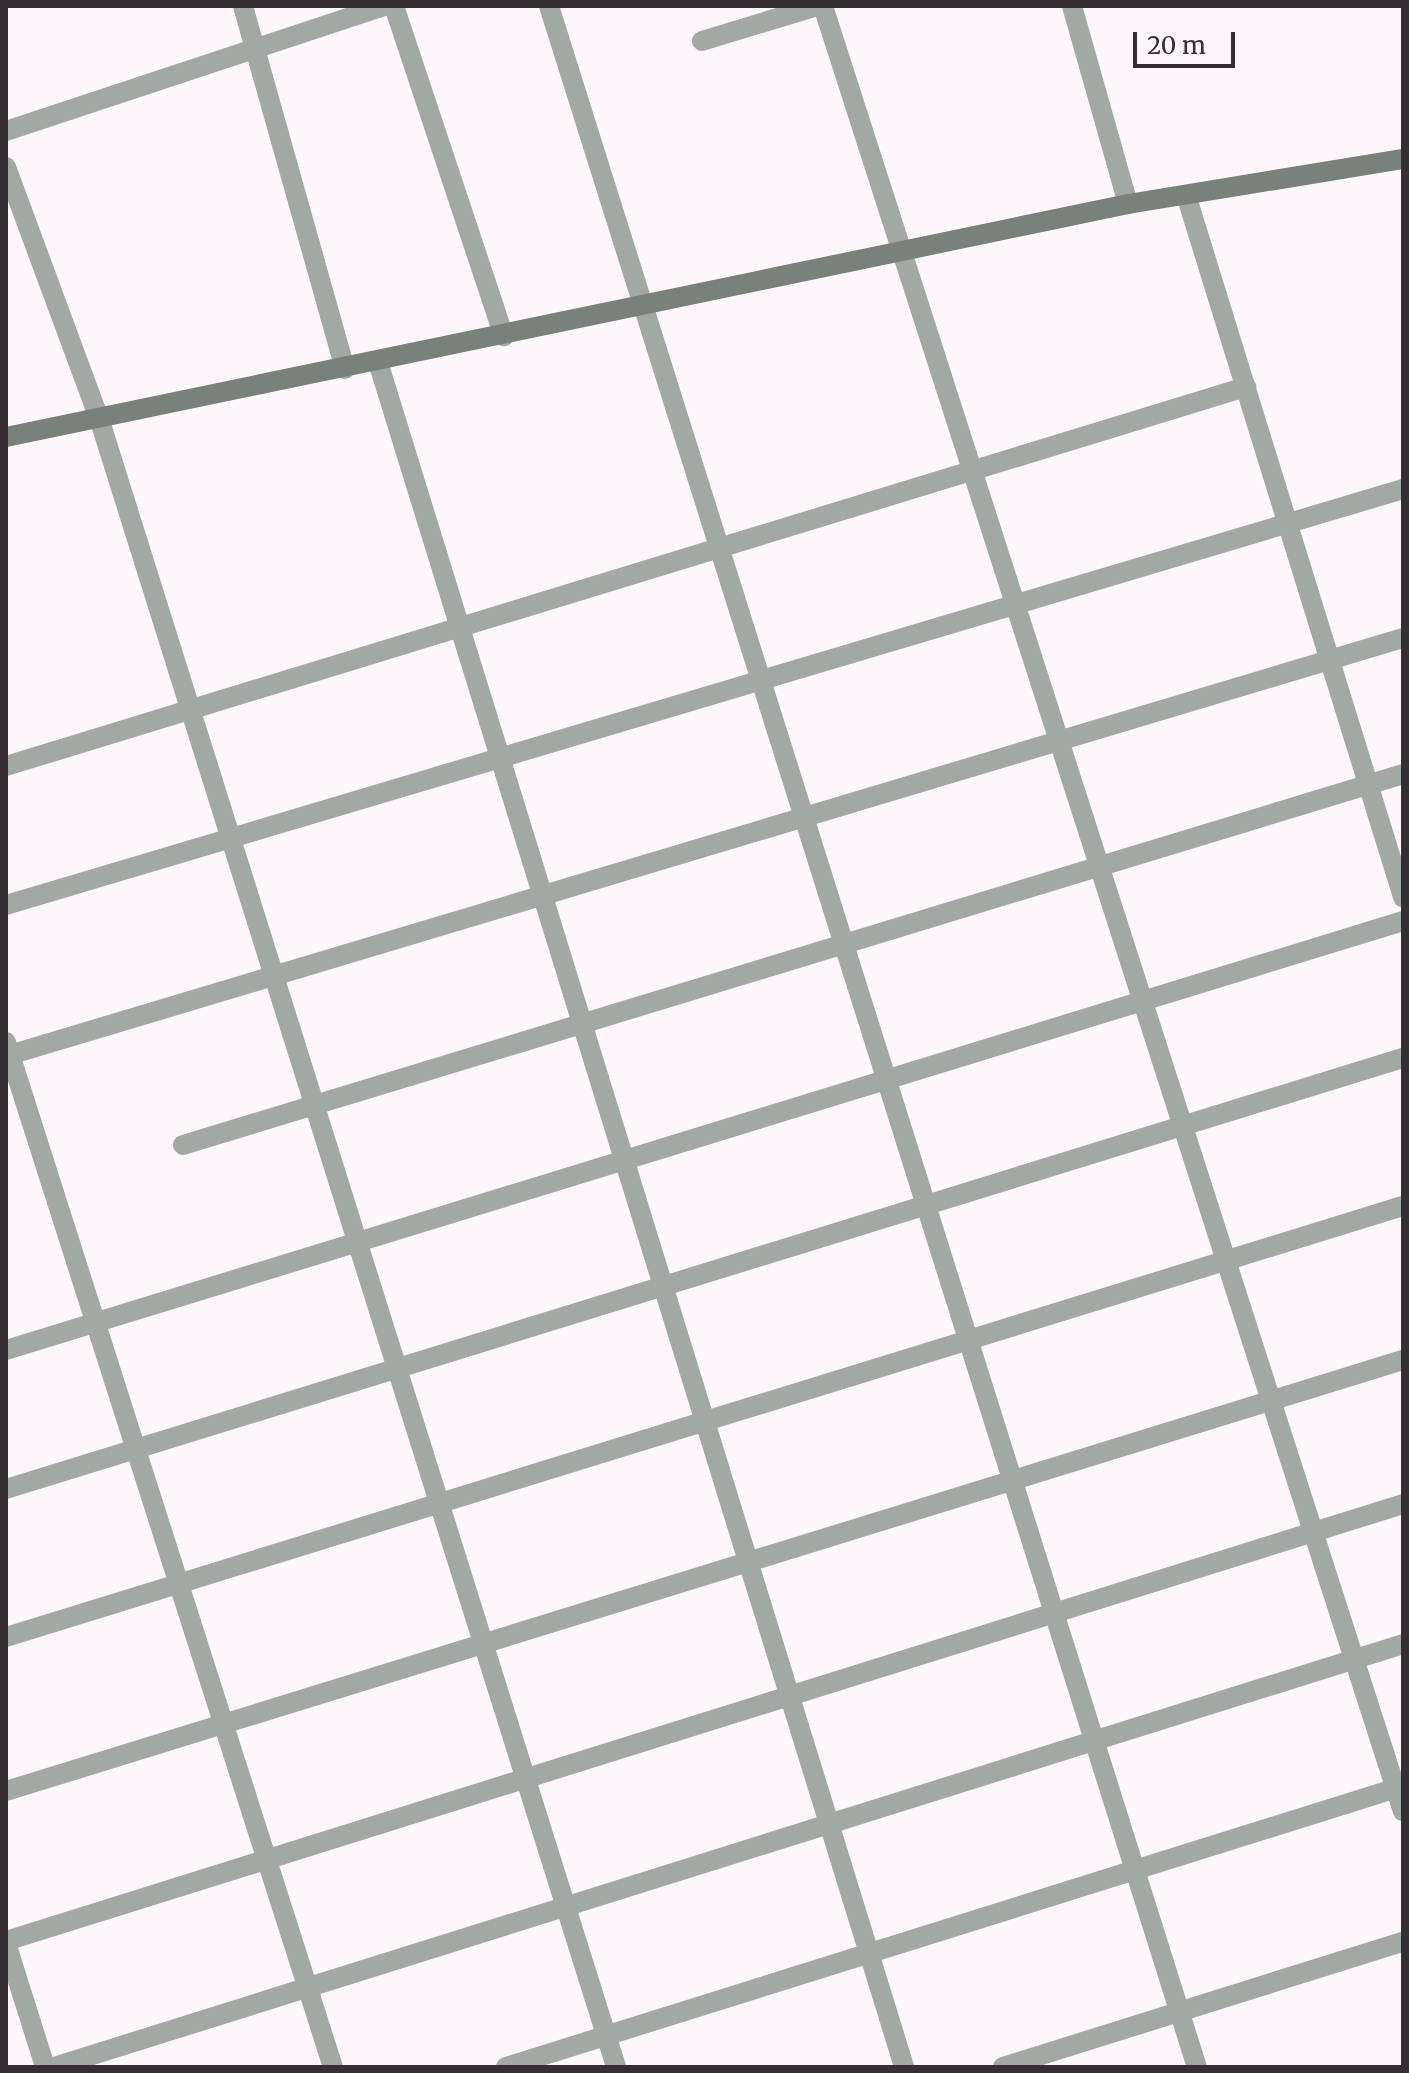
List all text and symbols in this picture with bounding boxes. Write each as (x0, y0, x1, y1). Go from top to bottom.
scale bar (1137, 16, 1239, 66)
text: 20 m (1147, 30, 1206, 61)

